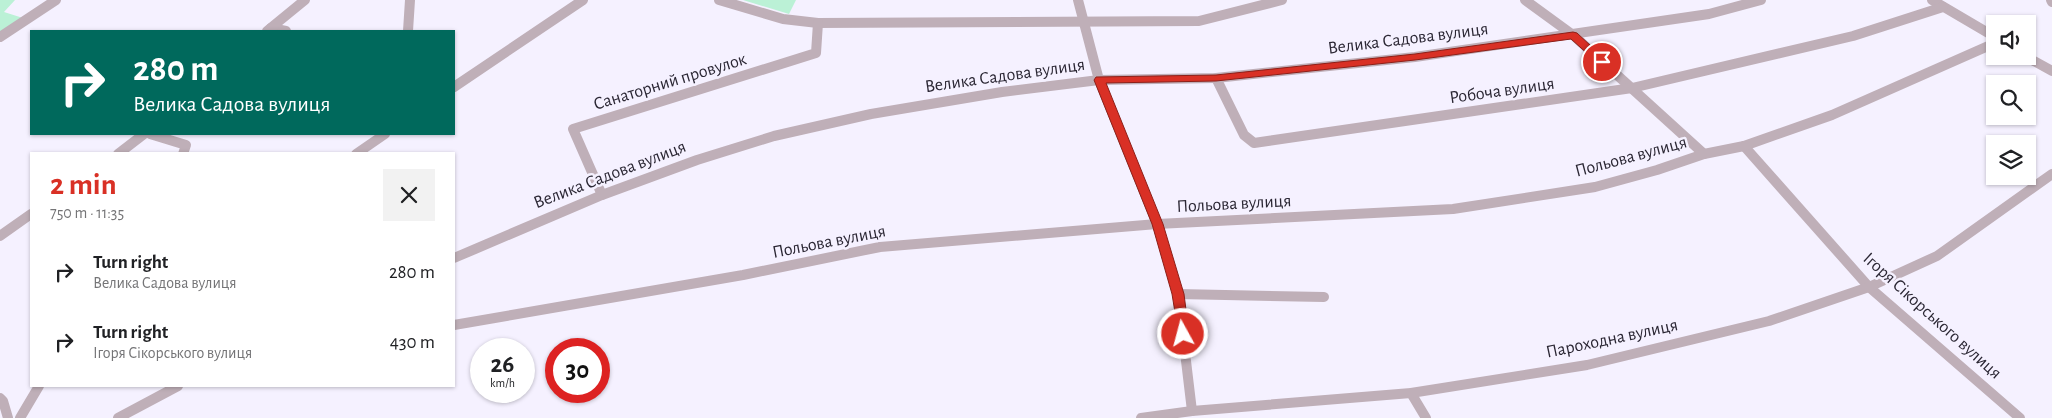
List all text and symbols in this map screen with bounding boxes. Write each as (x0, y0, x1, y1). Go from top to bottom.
map controls (1986, 15, 2036, 185)
button: sound (1986, 15, 2036, 65)
street label: Велика Садова вулиця (1327, 20, 1489, 58)
pin (1581, 41, 1623, 83)
icon: arrive (1588, 48, 1616, 76)
icon: right (50, 50, 115, 115)
street label: Санаторний провулок (591, 50, 749, 114)
text: 280 m (133, 52, 219, 87)
street label: Велика Садова вулиця (924, 56, 1086, 96)
street label: Робоча вулиця (1448, 74, 1556, 107)
button: search (1986, 75, 2036, 125)
text: Велика Садова вулиця (133, 93, 331, 115)
street label: Польова вулиця (1573, 133, 1689, 181)
button: layers (1986, 135, 2036, 185)
street label: Велика Садова вулиця (531, 138, 689, 212)
button: close (383, 169, 435, 221)
text: 2 min (50, 170, 117, 200)
street label: Польова вулиця (1176, 192, 1292, 216)
text: 750 m · 11:35 (50, 205, 124, 221)
street label: Польова вулиця (771, 222, 887, 262)
street label: Ігоря Сікорського вулиця (1859, 249, 2005, 383)
text: Turn right (93, 253, 168, 272)
icon: right (50, 258, 78, 286)
text: 280 m (389, 263, 435, 282)
text: Велика Садова вулиця (93, 275, 237, 291)
position arrow (1156, 307, 1208, 359)
street label: Пароходна вулиця (1544, 316, 1680, 362)
text: Turn right (93, 323, 168, 342)
icon: right (50, 328, 78, 356)
text: 430 m (390, 333, 435, 352)
speed limit sign: 30 (545, 338, 610, 403)
text: Ігоря Сікорського вулиця (93, 345, 252, 361)
text: 26 (491, 352, 514, 377)
text: km/h (490, 377, 515, 389)

